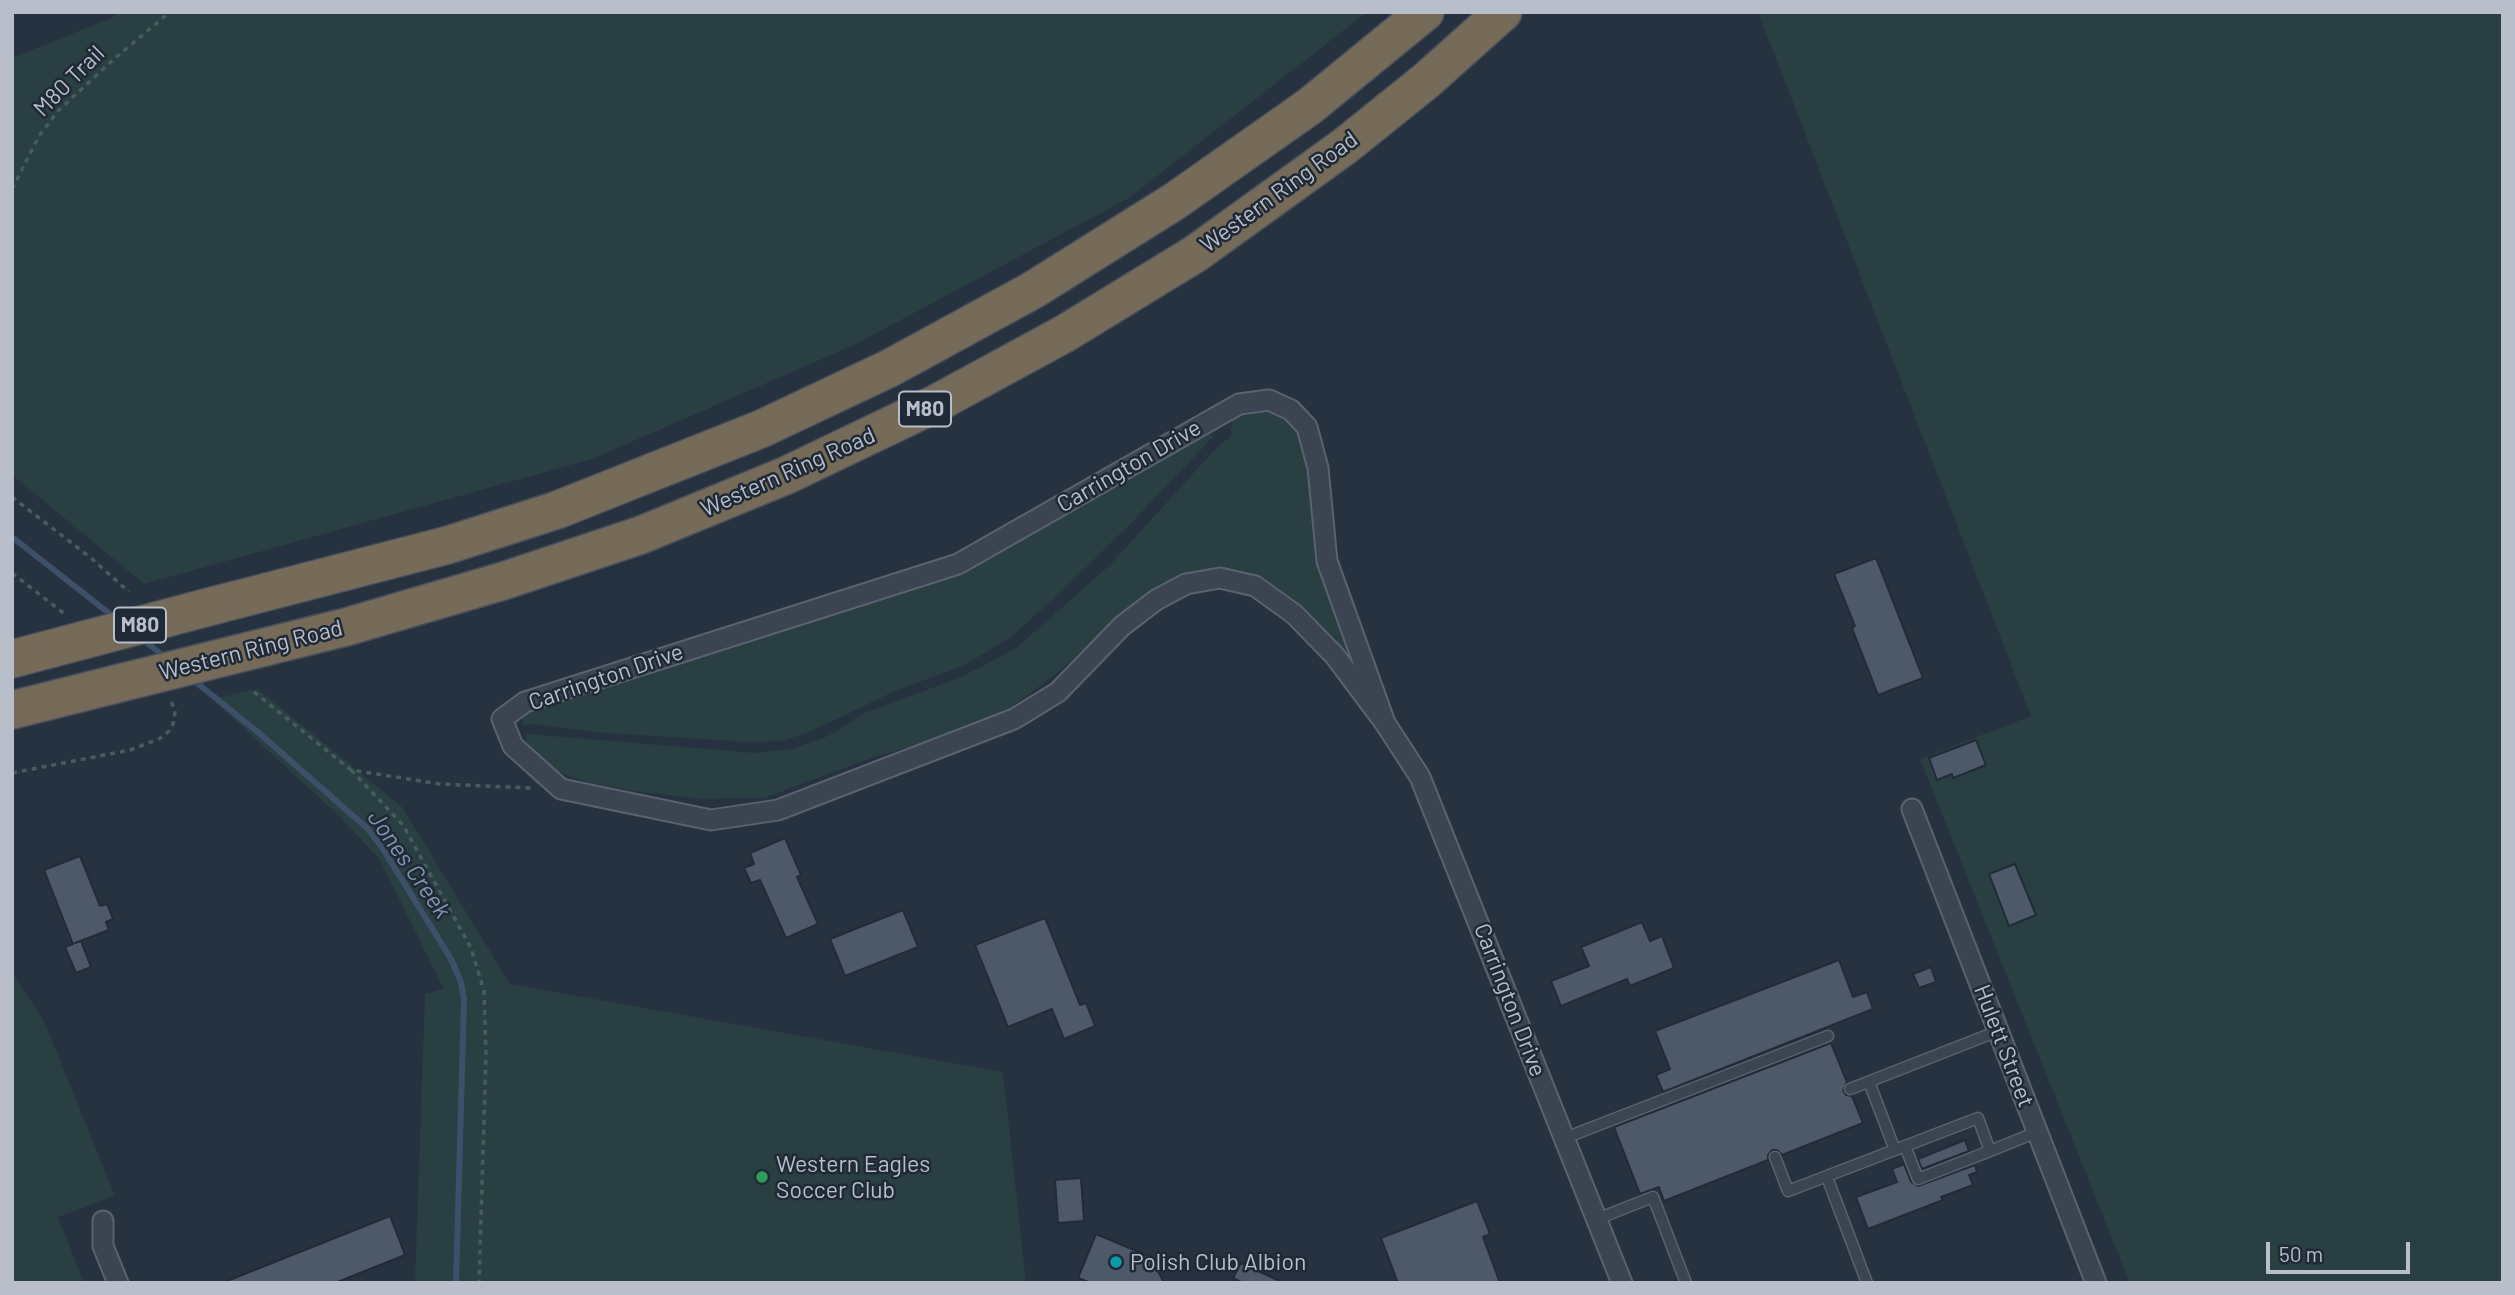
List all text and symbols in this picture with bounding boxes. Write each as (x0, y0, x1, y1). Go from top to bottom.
street label: M80 Trail (28, 40, 110, 122)
street label: Western Ring Road (1195, 126, 1363, 258)
road number: M80 (899, 392, 951, 426)
street label: Carrington Drive (1052, 414, 1206, 518)
street label: Western Ring Road (697, 421, 879, 523)
road number: M80 (114, 608, 166, 642)
street label: Western Ring Road (156, 614, 346, 686)
street label: Carrington Drive (525, 638, 687, 716)
water label: Jones Creek (361, 804, 457, 924)
street label: Carrington Drive (1468, 920, 1552, 1080)
street label: Hulett Street (1968, 981, 2040, 1111)
place label: Western Eagles Soccer Club (776, 1150, 930, 1204)
marker: Western Eagles Soccer Club (754, 1169, 770, 1185)
scale bar (2270, 1228, 2414, 1272)
text: 50 m (2279, 1241, 2323, 1266)
place label: Polish Club Albion (1130, 1248, 1306, 1276)
marker: Polish Club Albion (1108, 1254, 1124, 1270)

